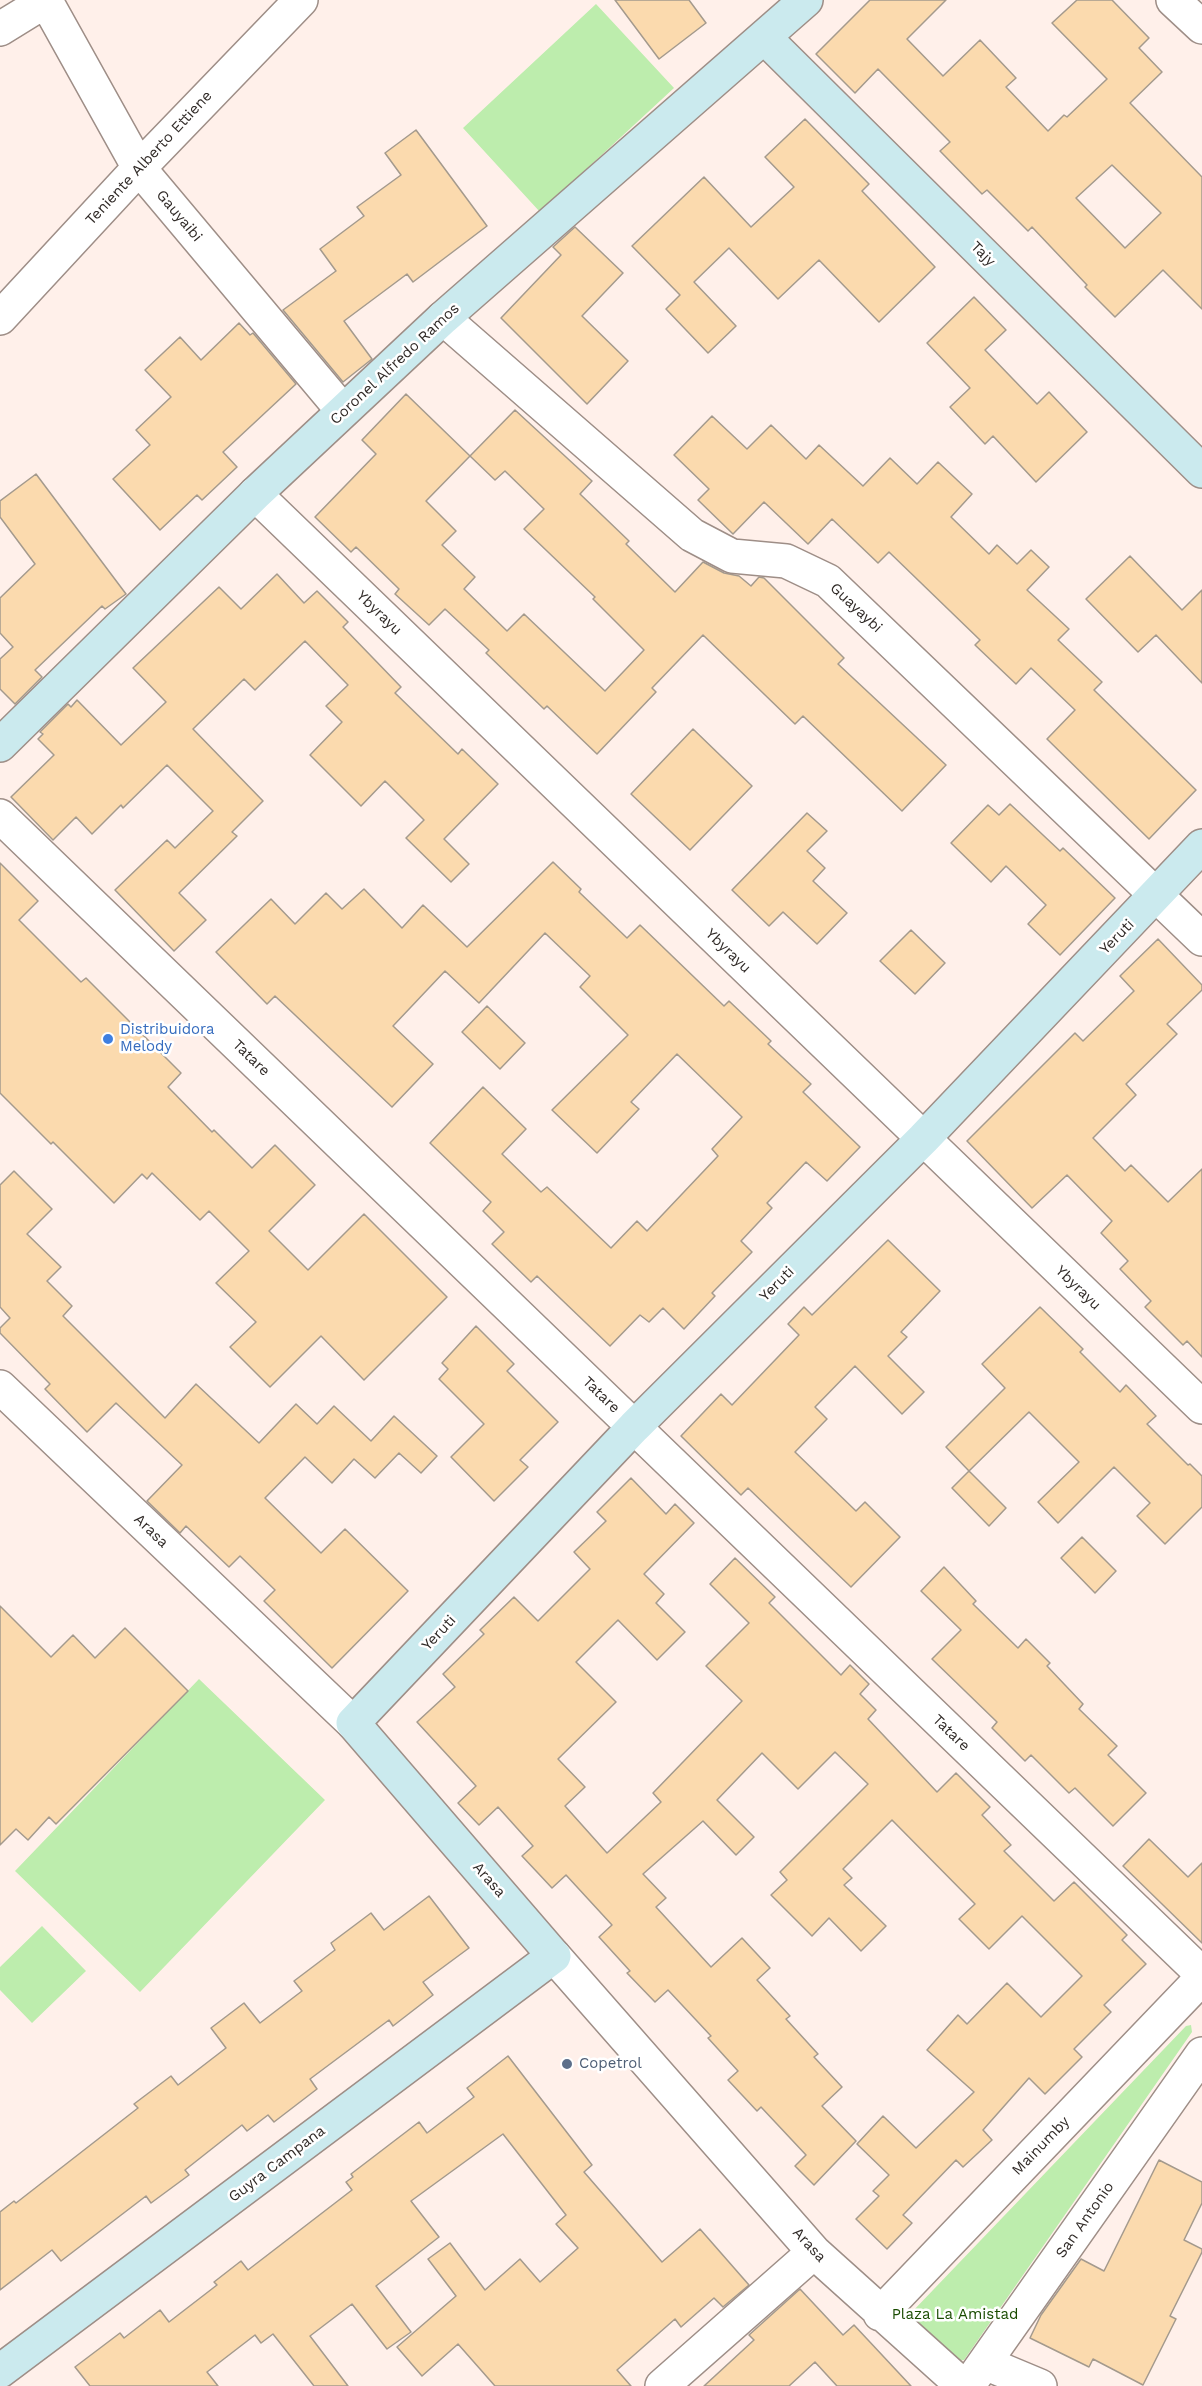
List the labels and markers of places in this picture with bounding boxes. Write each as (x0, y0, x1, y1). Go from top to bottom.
place label: Distribuidora Melody (120, 1021, 214, 1056)
marker: Distribuidora Melody (101, 1032, 115, 1046)
place label: Copetrol (579, 2055, 642, 2073)
marker: Copetrol (560, 2057, 574, 2071)

